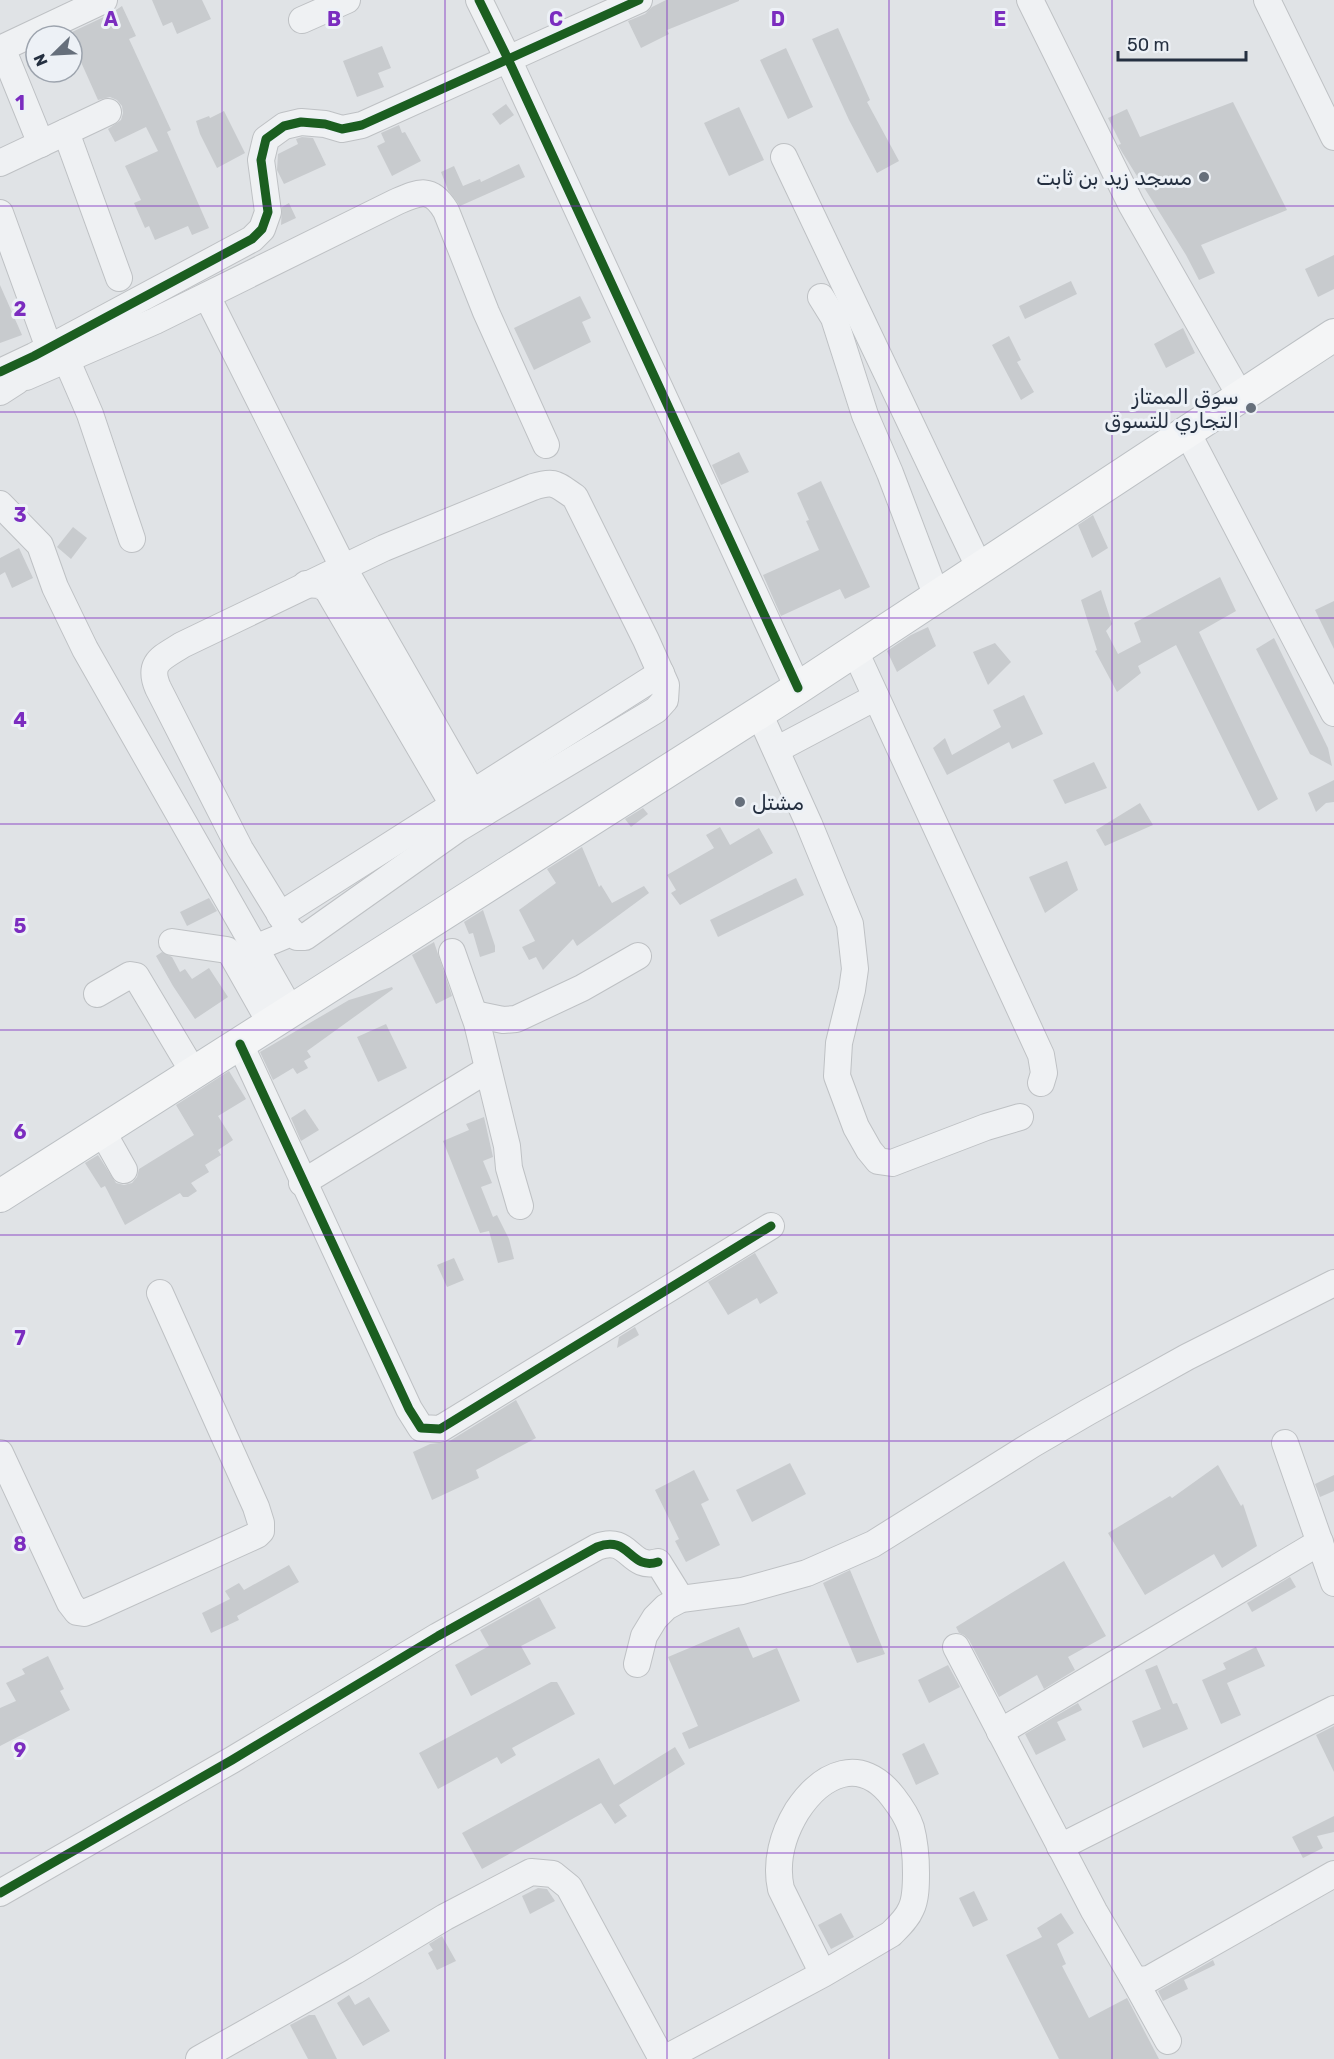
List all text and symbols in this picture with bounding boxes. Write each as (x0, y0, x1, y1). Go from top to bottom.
text: A (104, 7, 119, 31)
text: B (327, 7, 341, 31)
text: C (549, 7, 563, 31)
text: D (771, 7, 785, 31)
text: E (994, 7, 1006, 31)
north arrow (24, 24, 84, 84)
scale bar (1118, 24, 1246, 62)
text: 50 m (1127, 34, 1170, 56)
text: N (30, 51, 52, 69)
text: 1 (15, 91, 25, 115)
place label: مسجد زيد بن ثابت (1036, 165, 1192, 190)
marker: مسجد زيد بن ثابت (1197, 170, 1211, 184)
text: 2 (14, 297, 27, 321)
place label: سوق الممتاز التجاري للتسوق (1104, 384, 1239, 435)
marker: سوق الممتاز التجاري للتسوق (1244, 401, 1258, 415)
text: 3 (13, 503, 27, 527)
text: 4 (13, 708, 27, 732)
place label: مشتل (752, 790, 804, 815)
marker: مشتل (733, 795, 747, 809)
text: 5 (14, 914, 27, 938)
text: 6 (13, 1120, 27, 1144)
text: 7 (14, 1326, 26, 1350)
text: 8 (13, 1532, 27, 1556)
text: 9 (14, 1738, 27, 1762)

